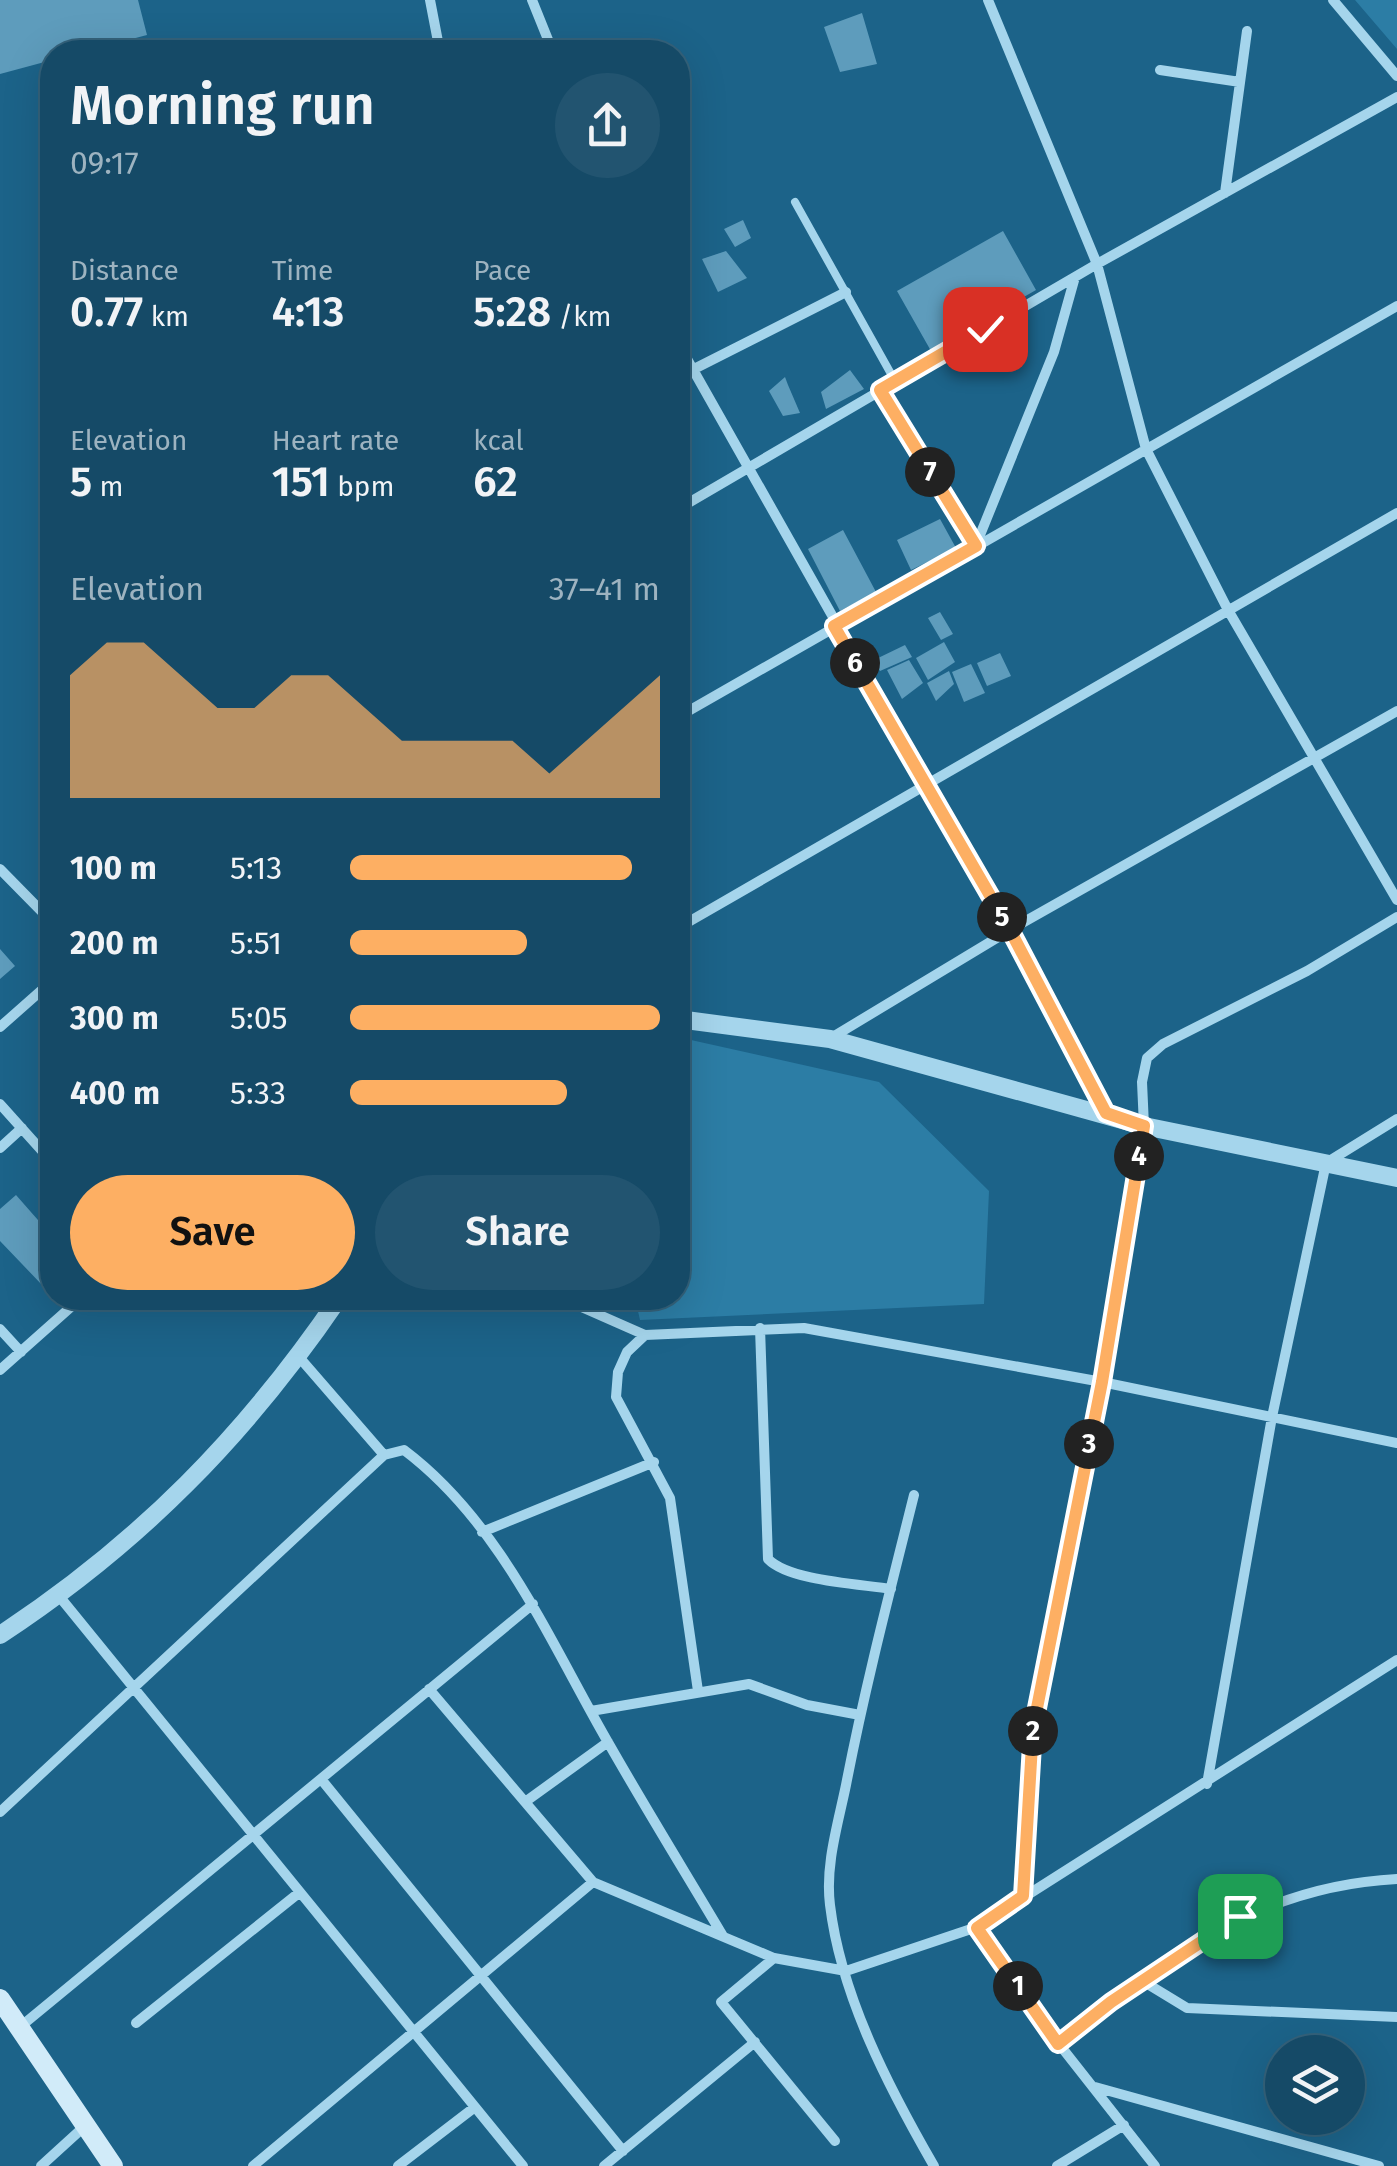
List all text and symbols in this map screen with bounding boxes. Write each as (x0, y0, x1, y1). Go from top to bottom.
text: Morning run (70, 73, 375, 139)
button: share (555, 73, 660, 178)
text: 09:17 (70, 144, 139, 182)
text: Distance (70, 254, 179, 287)
text: Time (272, 254, 333, 287)
text: Pace (473, 254, 531, 287)
text: 0.77 (70, 287, 143, 337)
text: 4:13 (272, 287, 344, 337)
text: 5:28 (473, 287, 551, 337)
pin (943, 287, 1028, 372)
text: km (143, 300, 189, 333)
text: /km (551, 300, 611, 333)
icon: check (958, 302, 1013, 357)
text: Elevation (70, 424, 187, 457)
text: Heart rate (272, 424, 399, 457)
text: kcal (473, 424, 524, 457)
pin: 7 (905, 447, 955, 497)
text: 7 (923, 455, 937, 488)
text: 5 (70, 457, 92, 507)
text: 151 (272, 457, 330, 507)
text: 62 (473, 457, 518, 507)
text: m (92, 470, 124, 503)
text: bpm (330, 470, 394, 503)
text: Elevation (70, 570, 204, 608)
text: 37–41 m (549, 570, 660, 608)
pin: 6 (830, 638, 880, 688)
text: 6 (847, 646, 863, 679)
text: 100 m (70, 849, 157, 887)
text: 5:13 (230, 849, 282, 887)
pin: 5 (977, 892, 1027, 942)
text: 5 (994, 900, 1010, 933)
text: 200 m (70, 924, 159, 962)
text: 5:51 (230, 924, 282, 962)
text: 300 m (70, 999, 159, 1037)
text: 5:05 (230, 999, 288, 1037)
text: 400 m (70, 1074, 160, 1112)
text: 5:33 (230, 1074, 286, 1112)
pin: 4 (1114, 1131, 1164, 1181)
text: 4 (1131, 1139, 1147, 1172)
button: Save (70, 1175, 355, 1290)
button: Share (375, 1175, 660, 1290)
pin: 3 (1064, 1419, 1114, 1469)
text: 3 (1082, 1427, 1096, 1460)
pin: 2 (1008, 1706, 1058, 1756)
text: 2 (1026, 1714, 1040, 1747)
pin (1198, 1874, 1283, 1959)
icon: arrive (1213, 1889, 1268, 1944)
pin: 1 (993, 1961, 1043, 2011)
text: 1 (1012, 1969, 1025, 2002)
map controls (1265, 2035, 1365, 2135)
button: layers (1265, 2035, 1365, 2135)

